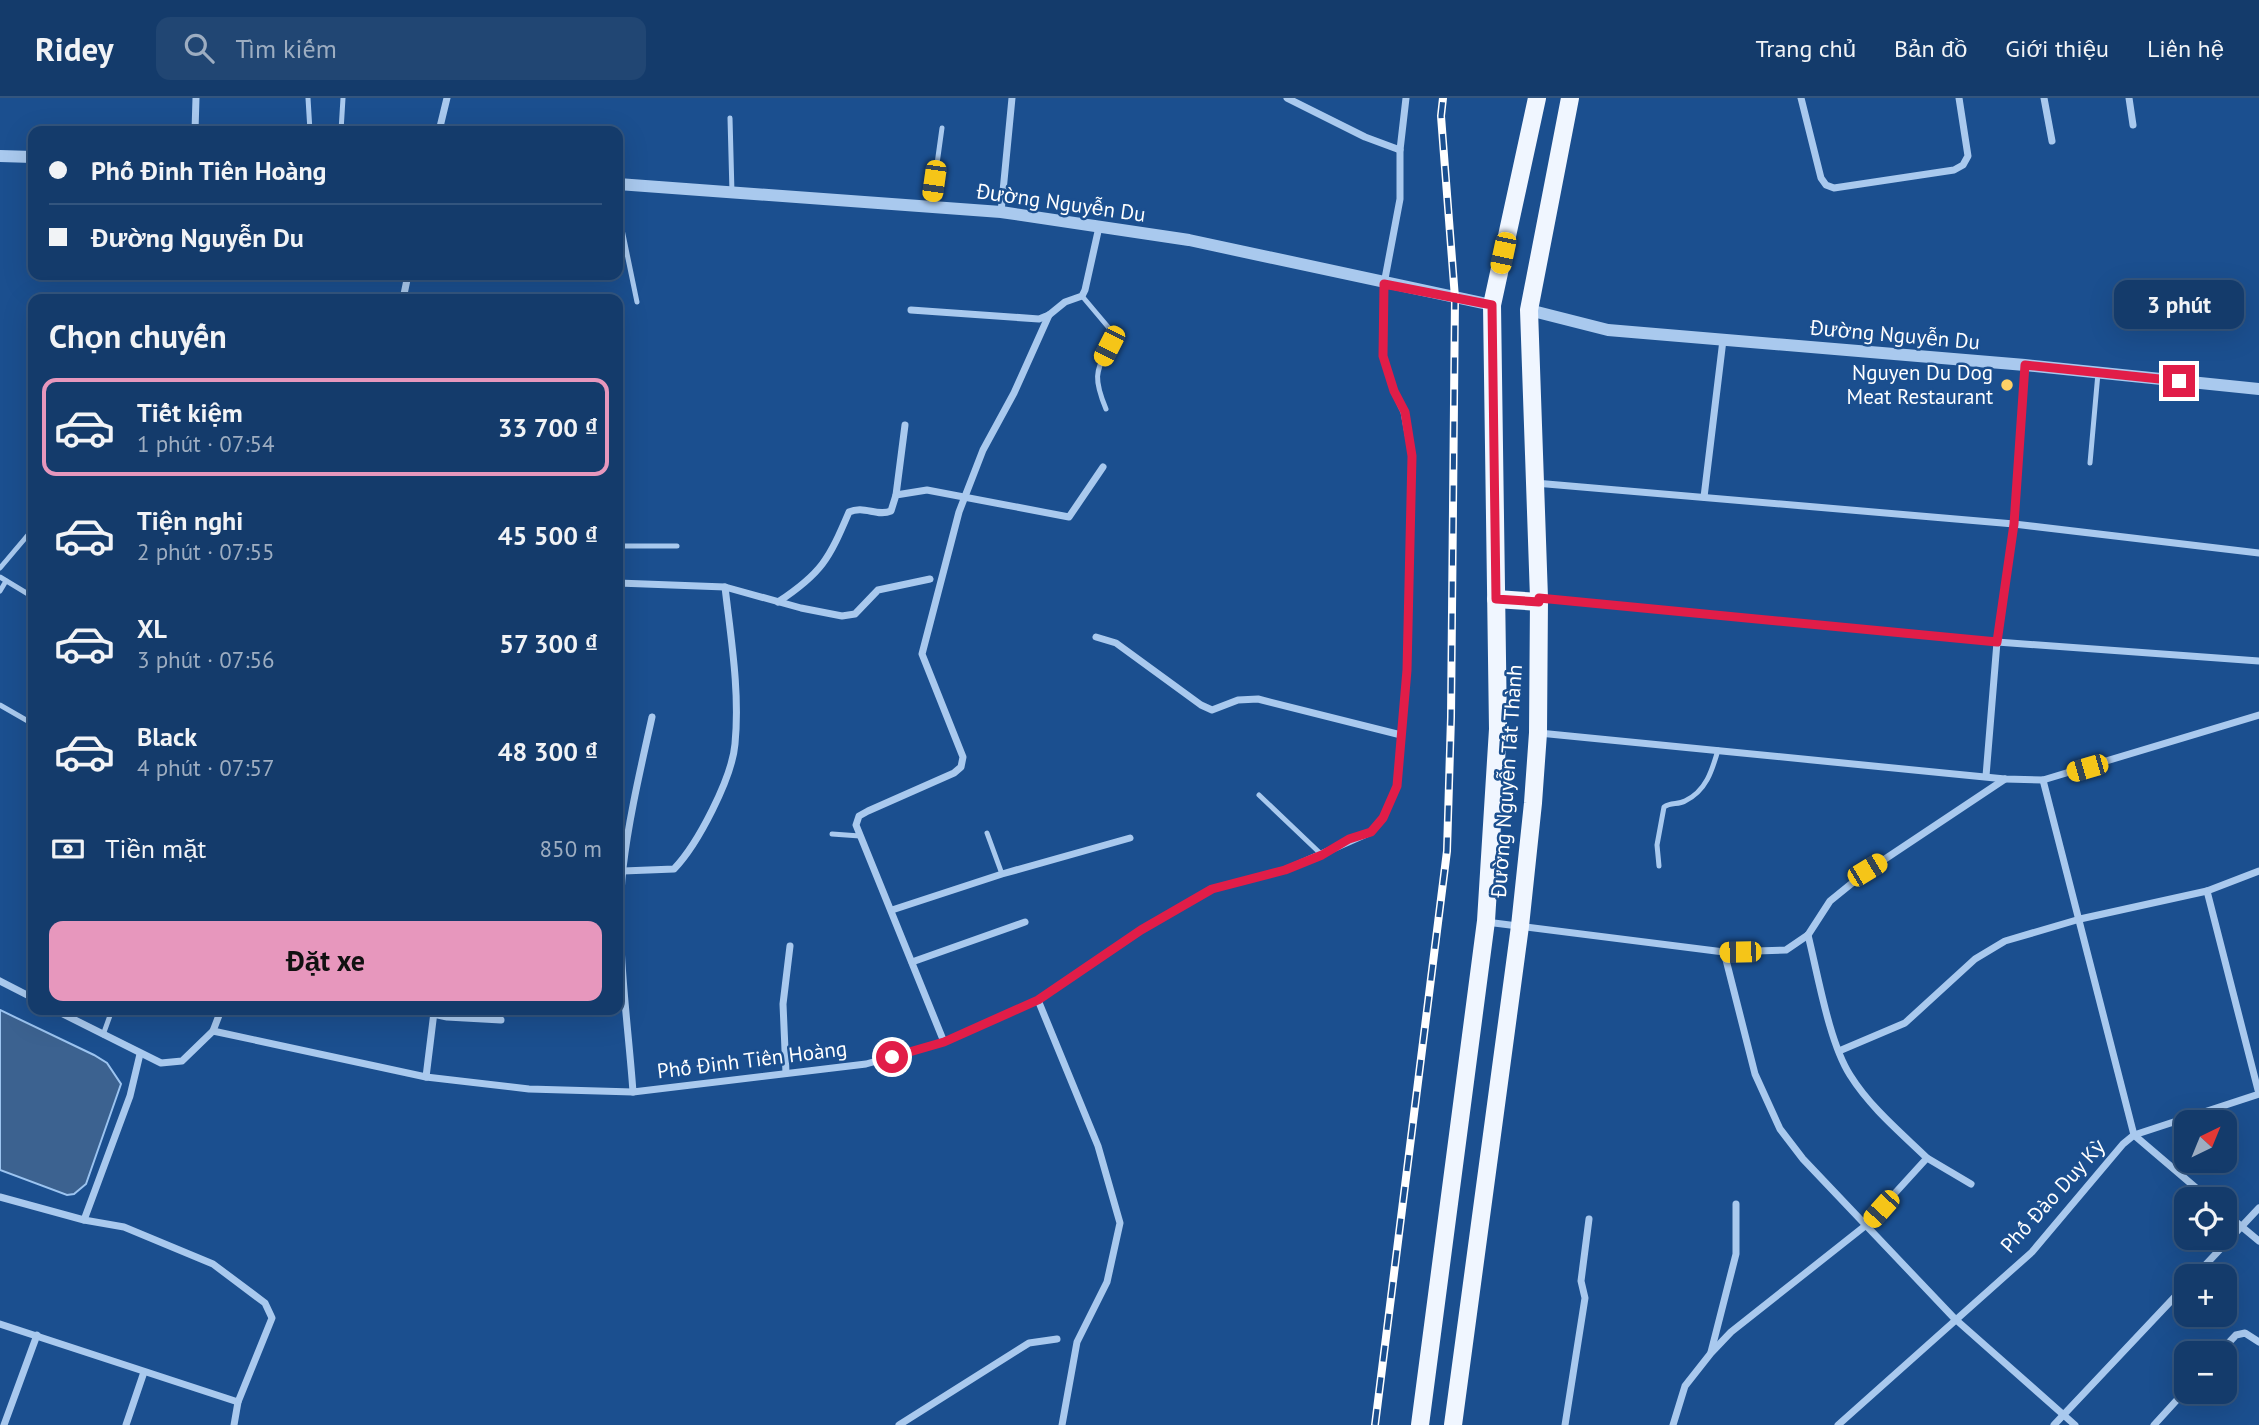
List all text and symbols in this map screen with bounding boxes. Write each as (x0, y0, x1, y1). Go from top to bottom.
search box (156, 17, 646, 80)
text: Ridey (35, 27, 114, 70)
icon: search (180, 29, 218, 67)
text: Tìm kiếm (236, 32, 337, 65)
text: Trang chủ (1755, 33, 1856, 64)
text: Bản đồ (1894, 33, 1967, 64)
text: Giới thiệu (2005, 33, 2109, 64)
text: Liên hệ (2147, 33, 2224, 64)
text: Phố Đinh Tiên Hoàng (91, 154, 327, 187)
car (921, 159, 948, 203)
street label: Đường Nguyễn Du (974, 177, 1147, 228)
text: Đường Nguyễn Du (91, 221, 304, 254)
car (1489, 230, 1518, 276)
callout: 3 phút (2114, 280, 2244, 328)
text: 3 phút (2147, 290, 2211, 319)
street label: Đường Nguyễn Du (1808, 314, 1981, 355)
text: Chọn chuyến (49, 315, 227, 357)
car (1091, 323, 1128, 369)
place label: Nguyen Du Dog Meat Restaurant (1847, 359, 1993, 410)
route end (2163, 365, 2195, 397)
marker: Nguyen Du Dog Meat Restaurant (1999, 377, 2015, 393)
icon: car (53, 396, 116, 459)
text: Tiết kiệm (137, 396, 243, 429)
text: 33 700 ₫ (498, 411, 598, 444)
text: 1 phút · 07:54 (137, 429, 275, 458)
icon: car (53, 504, 116, 567)
text: Tiện nghi (137, 504, 243, 537)
text: 45 500 ₫ (498, 519, 598, 552)
text: 2 phút · 07:55 (137, 537, 275, 566)
icon: car (53, 612, 116, 675)
text: XL (137, 612, 167, 645)
text: 57 300 ₫ (499, 627, 598, 660)
text: 3 phút · 07:56 (137, 645, 275, 674)
street label: Đường Nguyễn Tất Thành (1485, 663, 1528, 899)
icon: car (53, 720, 116, 783)
text: Black (137, 720, 197, 753)
text: 48 300 ₫ (498, 735, 598, 768)
car (2064, 752, 2111, 784)
text: 4 phút · 07:57 (137, 753, 275, 782)
icon: cash (49, 830, 87, 868)
text: Tiền mặt (105, 832, 206, 865)
text: 850 m (540, 834, 602, 863)
car (1844, 850, 1891, 890)
button: Đặt xe (49, 921, 602, 1001)
car (1719, 941, 1762, 963)
street label: Phố Đinh Tiên Hoàng (655, 1034, 848, 1085)
route start (876, 1041, 908, 1073)
north arrow (2174, 1110, 2236, 1172)
map controls (2174, 1110, 2237, 1404)
street label: Phố Đào Duy Kỳ (1994, 1133, 2111, 1258)
car (1860, 1186, 1903, 1232)
button: locate (2174, 1187, 2237, 1250)
button: + (2174, 1264, 2237, 1327)
button: − (2174, 1341, 2237, 1404)

